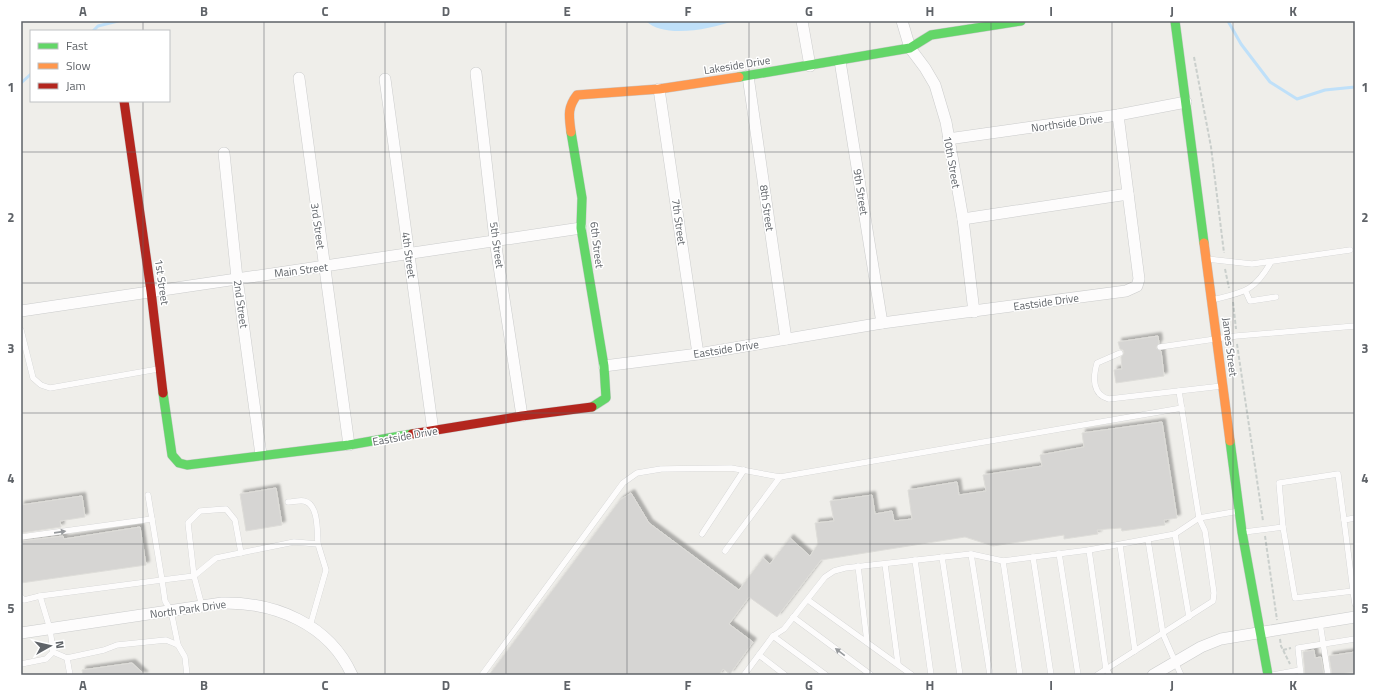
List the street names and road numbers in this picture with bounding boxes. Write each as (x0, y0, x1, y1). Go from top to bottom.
street label: Lakeside Drive (703, 52, 772, 78)
street label: Northside Drive (1030, 110, 1104, 136)
street label: 10th Street (940, 135, 964, 190)
street label: 9th Street (849, 168, 873, 216)
street label: 8th Street (756, 184, 778, 232)
street label: 7th Street (668, 198, 690, 246)
street label: 3rd Street (307, 202, 329, 250)
street label: 5th Street (486, 221, 508, 269)
street label: 6th Street (586, 221, 608, 269)
street label: 4th Street (398, 231, 420, 279)
street label: 1st Street (151, 258, 173, 306)
street label: Main Street (273, 259, 329, 281)
street label: 2nd Street (230, 279, 252, 329)
street label: Eastside Drive (1012, 289, 1080, 315)
street label: James Street (1218, 317, 1242, 378)
street label: Eastside Drive (692, 336, 760, 362)
street label: Eastside Drive (371, 422, 439, 450)
street label: North Park Drive (149, 596, 228, 622)

